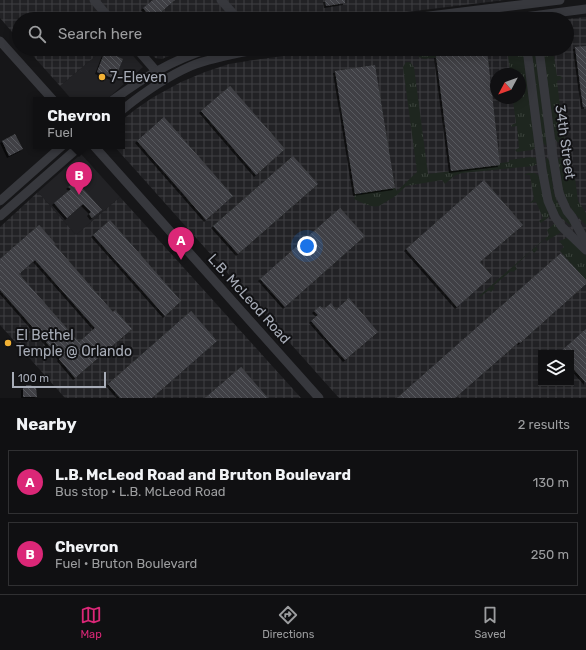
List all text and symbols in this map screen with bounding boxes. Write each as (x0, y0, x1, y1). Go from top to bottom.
search box (12, 12, 574, 56)
icon: search (26, 23, 48, 45)
text: Search here (58, 25, 142, 43)
north arrow (490, 68, 526, 104)
place label: 7-Eleven (110, 69, 167, 86)
marker: 7-Eleven (97, 72, 107, 82)
popup (33, 97, 125, 149)
street label: 34th Street (551, 104, 579, 181)
text: Chevron (47, 107, 111, 125)
text: Fuel (47, 125, 73, 140)
pin: B (66, 162, 92, 195)
pin: A (168, 227, 194, 260)
your location (297, 236, 317, 256)
street label: L.B. McLeod Road (204, 251, 294, 347)
place label: El Bethel Temple @ Orlando (16, 327, 132, 360)
marker: El Bethel Temple @ Orlando (3, 338, 13, 348)
map controls (538, 350, 574, 386)
button: layers (538, 350, 574, 386)
scale bar (12, 370, 106, 389)
text: 100 m (18, 372, 49, 385)
text: Nearby (16, 414, 77, 434)
text: 2 results (518, 417, 570, 432)
text: L.B. McLeod Road and Bruton Boulevard (55, 466, 351, 484)
text: A (25, 475, 35, 490)
text: 130 m (533, 475, 569, 490)
text: Bus stop · L.B. McLeod Road (55, 484, 226, 499)
text: Chevron (55, 538, 118, 556)
text: B (25, 547, 35, 562)
text: 250 m (531, 547, 569, 562)
text: Fuel · Bruton Boulevard (55, 556, 197, 571)
tab: Map (80, 604, 102, 641)
tab: Directions (262, 604, 314, 641)
tab: Saved (475, 604, 506, 641)

